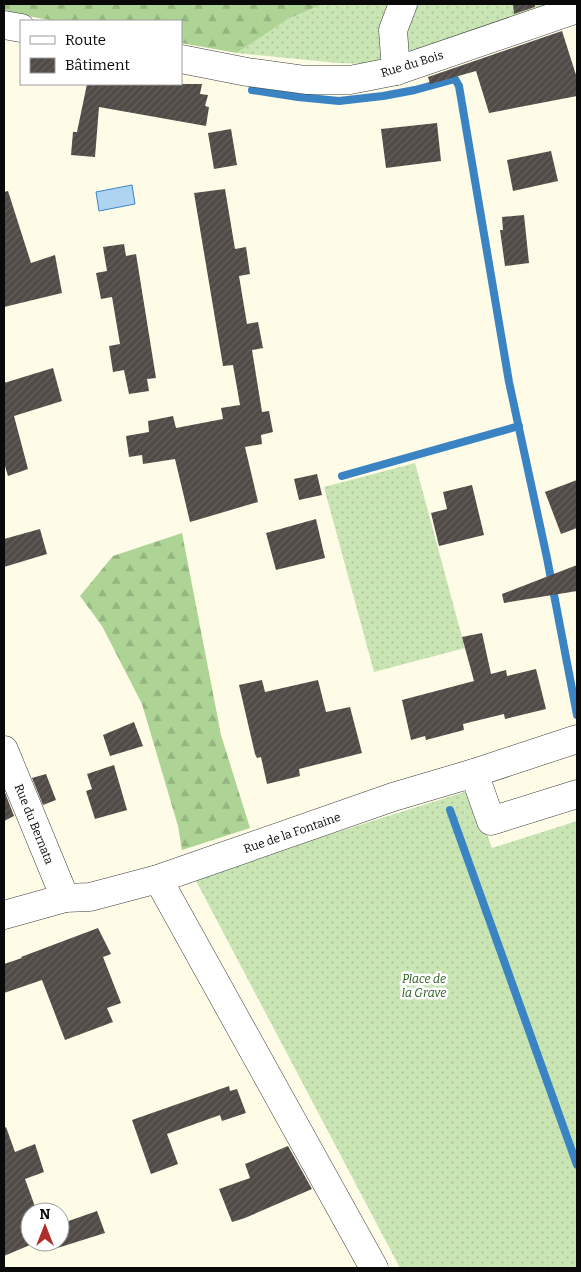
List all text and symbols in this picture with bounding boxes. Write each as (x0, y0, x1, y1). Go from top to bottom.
legend (20, 20, 182, 85)
text: Route (65, 31, 106, 49)
street label: Rue du Bois (379, 48, 445, 80)
text: Bâtiment (65, 56, 130, 74)
street label: Rue du Bernata (12, 782, 57, 867)
street label: Rue de la Fontaine (242, 810, 342, 856)
park label: Place de la Grave (402, 972, 446, 1000)
north arrow (20, 1202, 70, 1252)
text: N (40, 1206, 51, 1223)

